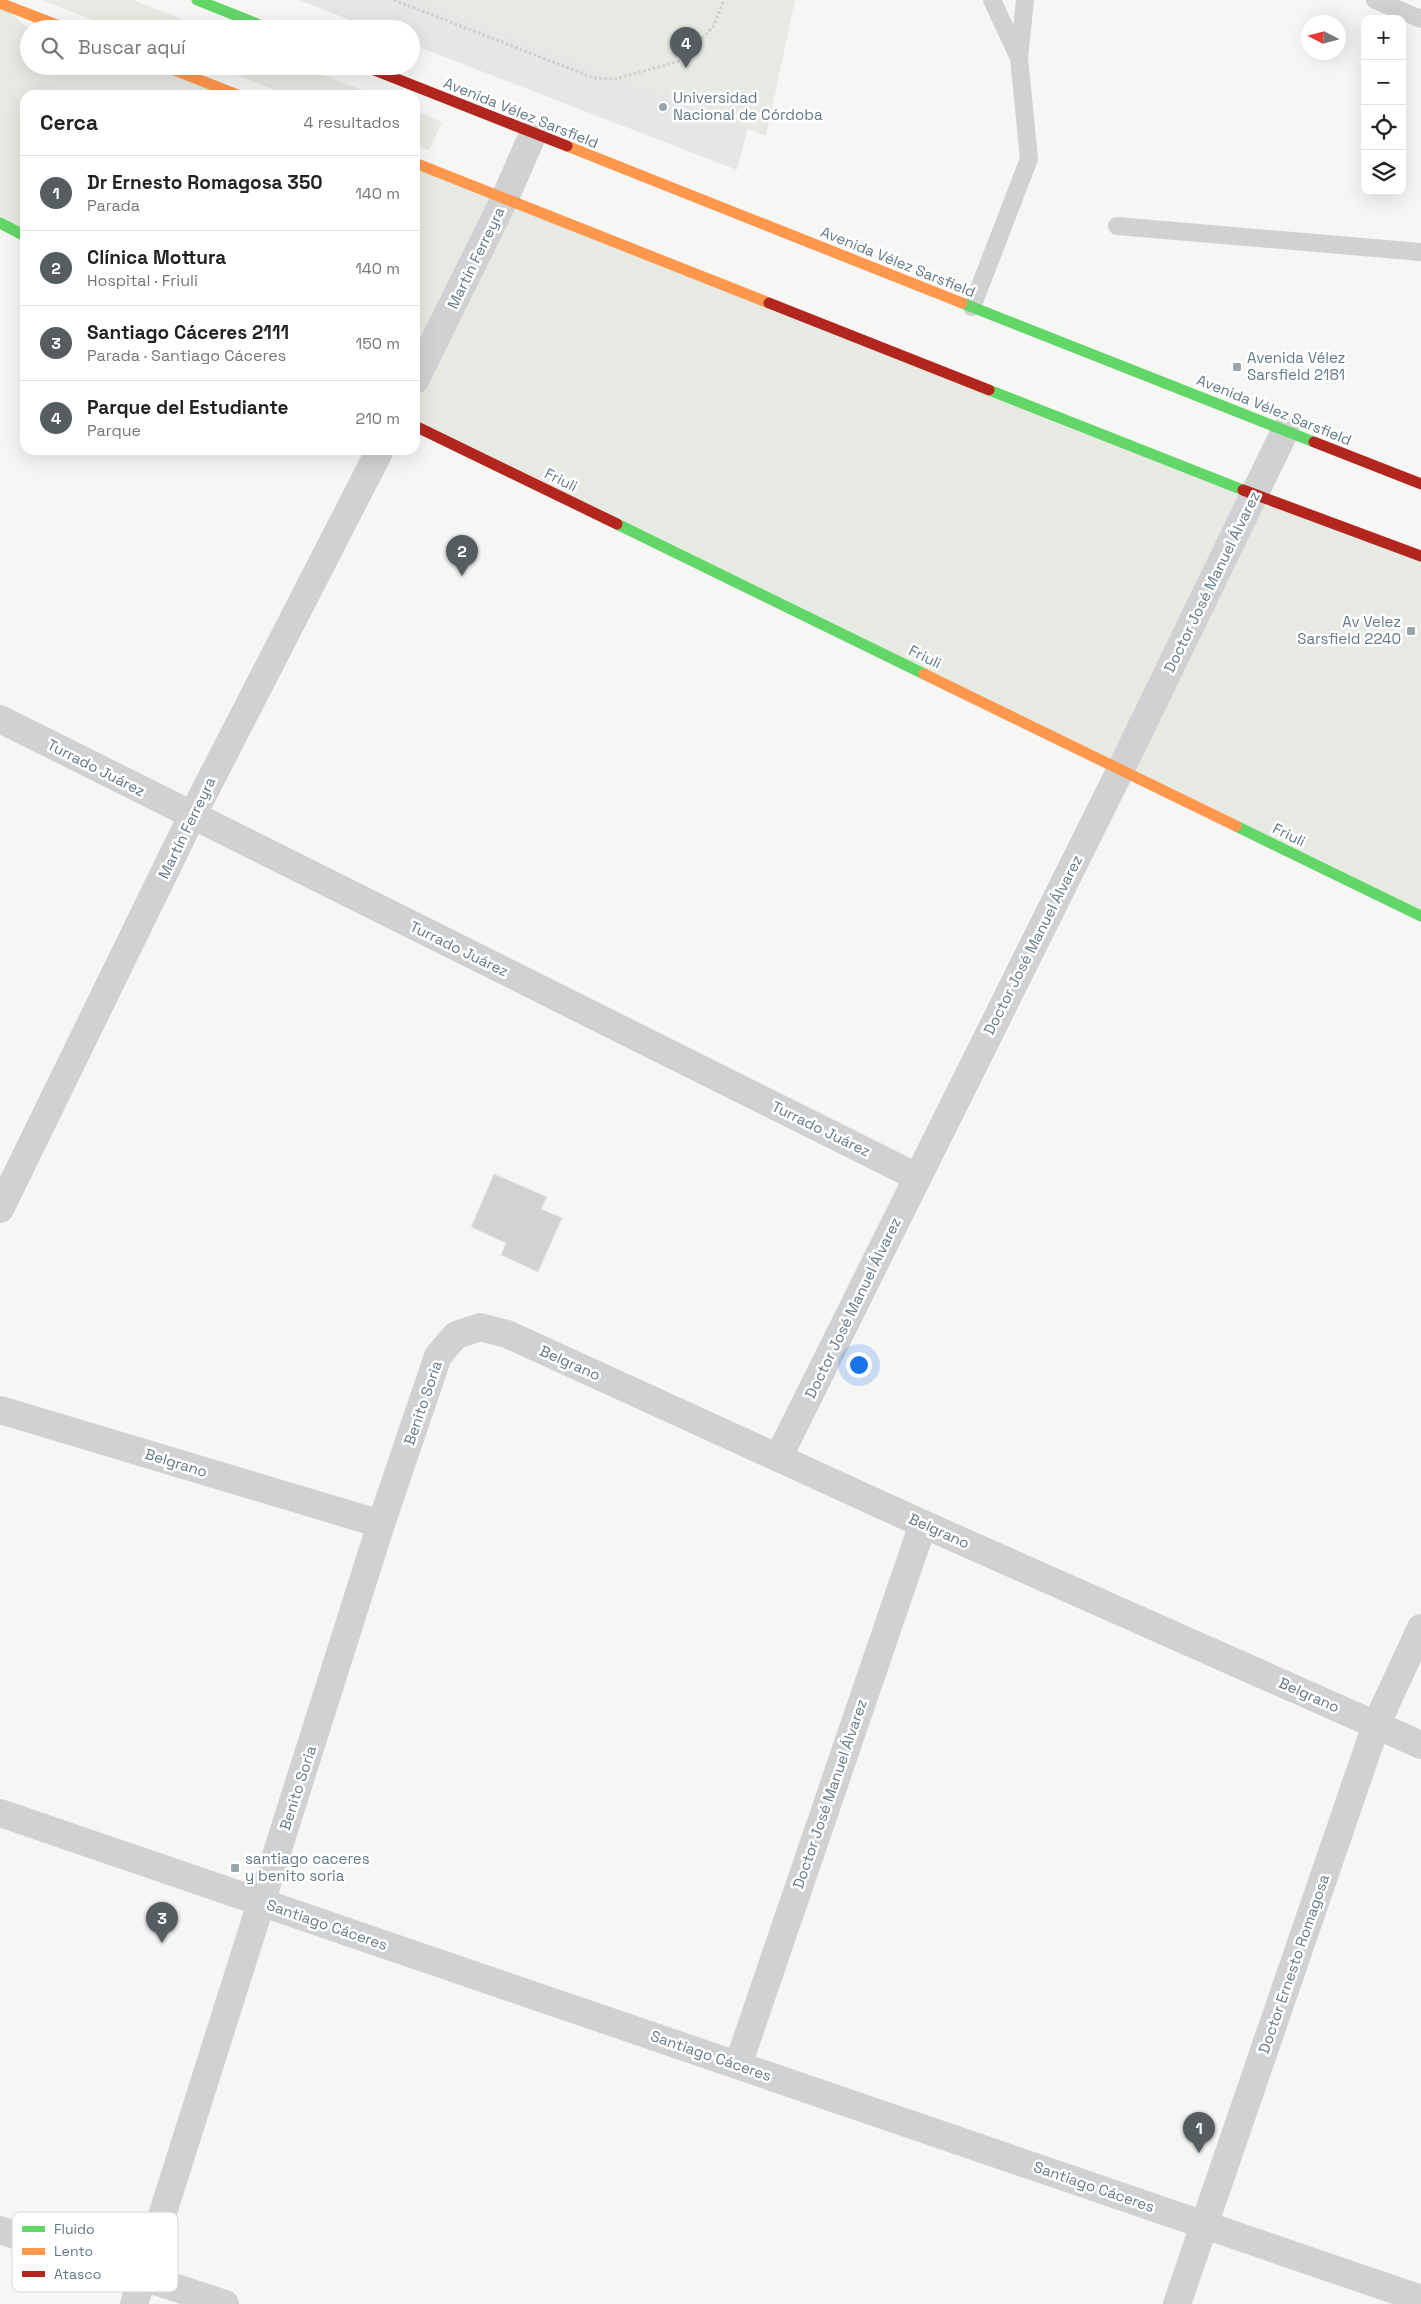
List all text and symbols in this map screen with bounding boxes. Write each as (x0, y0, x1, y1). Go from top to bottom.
north arrow (1301, 15, 1346, 60)
map controls (1361, 15, 1406, 195)
button: + (1361, 15, 1406, 60)
search box (20, 20, 420, 75)
pin: 4 (670, 27, 702, 68)
icon: search (38, 34, 66, 62)
text: Buscar aquí (78, 35, 186, 60)
button: − (1361, 60, 1406, 105)
street label: Avenida Vélez Sarsfield (441, 73, 601, 152)
place label: Universidad Nacional de Córdoba (673, 88, 823, 124)
marker: Universidad Nacional de Córdoba (657, 101, 669, 113)
button: locate (1361, 105, 1406, 150)
text: Cerca (40, 109, 98, 136)
text: 4 resultados (304, 112, 400, 133)
button: layers (1361, 150, 1406, 195)
text: Dr Ernesto Romagosa 350 (87, 170, 323, 195)
text: 1 (52, 183, 60, 204)
text: 140 m (355, 183, 400, 204)
text: Parada (87, 195, 140, 216)
street label: Martín Ferreyra (443, 203, 509, 312)
street label: Avenida Vélez Sarsfield (818, 222, 978, 301)
text: Clínica Mottura (87, 245, 226, 270)
text: 2 (51, 258, 61, 279)
text: 140 m (355, 258, 400, 279)
text: Hospital · Friuli (87, 270, 198, 291)
text: Santiago Cáceres 2111 (87, 320, 289, 345)
text: 3 (51, 333, 61, 354)
text: 150 m (356, 333, 400, 354)
text: Parada · Santiago Cáceres (87, 345, 286, 366)
place label: Avenida Vélez Sarsfield 2181 (1247, 348, 1345, 384)
marker: Avenida Vélez Sarsfield 2181 (1231, 361, 1243, 373)
street label: Avenida Vélez Sarsfield (1194, 370, 1354, 449)
text: Parque del Estudiante (87, 395, 289, 420)
text: 4 (51, 408, 61, 429)
text: 210 m (356, 408, 400, 429)
text: Parque (87, 420, 141, 441)
street label: Friuli (542, 464, 581, 496)
street label: Doctor José Manuel Álvarez (1159, 488, 1264, 675)
pin: 2 (446, 535, 478, 576)
place label: Av Velez Sarsfield 2240 (1297, 612, 1401, 648)
marker: Av Velez Sarsfield 2240 (1405, 625, 1417, 637)
street label: Friuli (906, 641, 945, 673)
street label: Turrado Juárez (44, 735, 148, 800)
street label: Martín Ferreyra (154, 773, 220, 882)
street label: Friuli (1270, 819, 1309, 851)
street label: Doctor José Manuel Álvarez (979, 852, 1086, 1038)
street label: Turrado Juárez (407, 917, 512, 981)
street label: Turrado Juárez (769, 1097, 874, 1161)
street label: Doctor José Manuel Álvarez (800, 1214, 905, 1401)
street label: Belgrano (537, 1341, 604, 1384)
your location (846, 1352, 872, 1378)
street label: Benito Soria (399, 1358, 446, 1447)
street label: Belgrano (142, 1444, 210, 1481)
street label: Belgrano (906, 1509, 973, 1552)
street label: Belgrano (1276, 1673, 1343, 1716)
street label: Doctor José Manuel Álvarez (788, 1697, 871, 1891)
street label: Benito Soria (275, 1743, 320, 1833)
place label: santiago caceres y benito soria (245, 1849, 370, 1885)
marker: santiago caceres y benito soria (229, 1862, 241, 1874)
street label: Doctor Ernesto Romagosa (1254, 1871, 1333, 2056)
street label: Santiago Cáceres (264, 1895, 390, 1954)
pin: 3 (146, 1902, 178, 1943)
street label: Santiago Cáceres (648, 2026, 774, 2085)
pin: 1 (1183, 2112, 1215, 2153)
street label: Santiago Cáceres (1031, 2157, 1157, 2216)
legend (12, 2212, 178, 2292)
text: Fluido (54, 2220, 95, 2238)
text: Lento (54, 2242, 93, 2260)
text: Atasco (54, 2265, 101, 2283)

